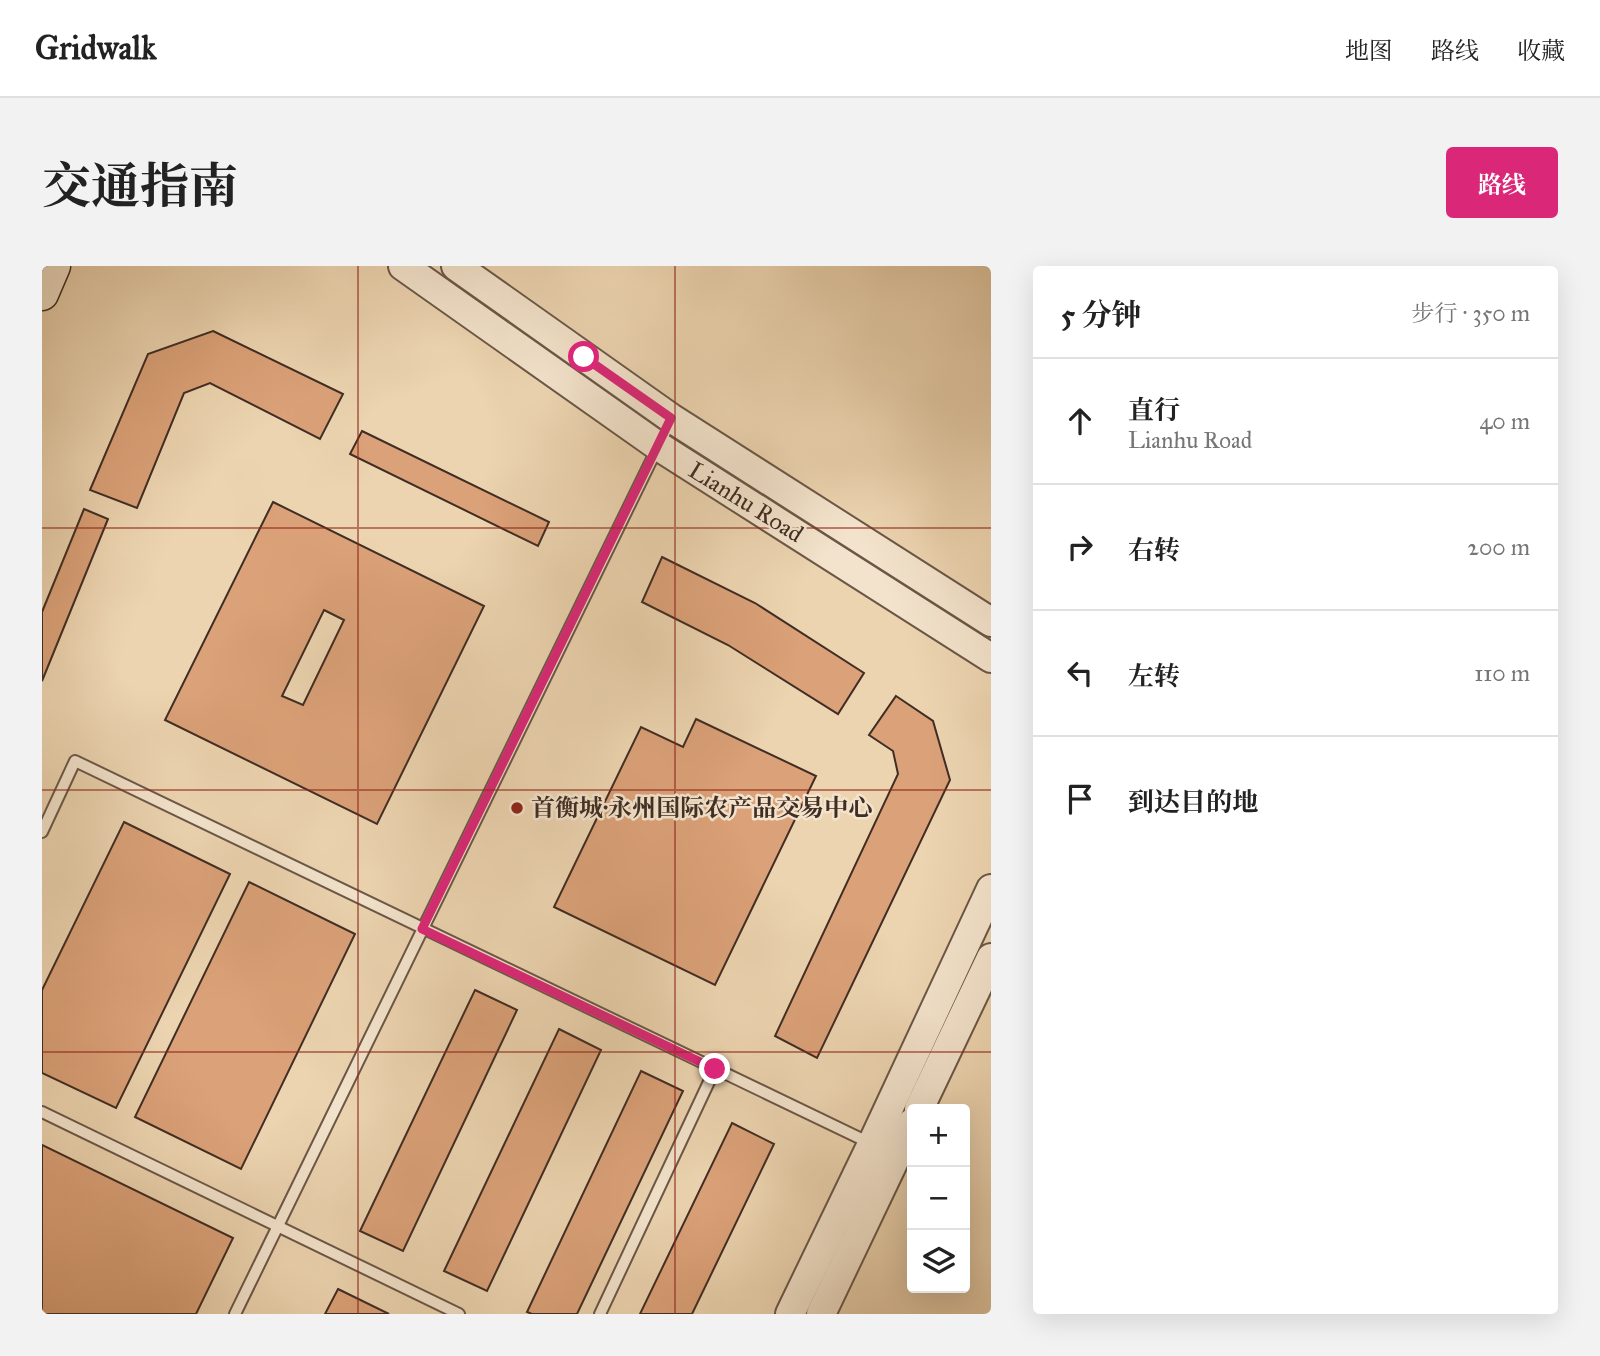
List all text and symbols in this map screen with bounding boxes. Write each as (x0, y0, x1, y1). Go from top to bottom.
text: Gridwalk (35, 28, 157, 68)
text: 地图 (1345, 36, 1393, 66)
text: 路线 (1431, 36, 1479, 66)
text: 收藏 (1517, 36, 1565, 66)
button: 路线 (1446, 147, 1558, 218)
text: 交通指南 (42, 157, 238, 216)
text: 5 分钟 (1061, 297, 1141, 333)
text: 步行 · 350 m (1412, 299, 1530, 327)
route start (568, 341, 599, 372)
text: 直行 (1128, 394, 1180, 426)
icon: ahead (1061, 402, 1099, 440)
text: 40 m (1480, 407, 1530, 435)
text: Lianhu Road (1128, 426, 1252, 454)
street label: Lianhu Road (683, 455, 809, 549)
icon: right (1061, 528, 1099, 566)
text: 200 m (1468, 533, 1530, 561)
text: 右转 (1128, 534, 1180, 566)
icon: left (1061, 654, 1099, 692)
text: 110 m (1474, 659, 1530, 687)
text: 左转 (1128, 660, 1180, 692)
icon: arrive (1061, 780, 1099, 818)
text: 到达目的地 (1128, 786, 1258, 818)
place label: 首衡城·永州国际农产品交易中心 (531, 793, 872, 823)
marker: 首衡城·永州国际农产品交易中心 (509, 800, 525, 816)
route end (699, 1053, 730, 1084)
map controls (907, 1104, 970, 1293)
button: + (907, 1104, 970, 1167)
button: − (907, 1167, 970, 1230)
button: layers (907, 1230, 970, 1293)

